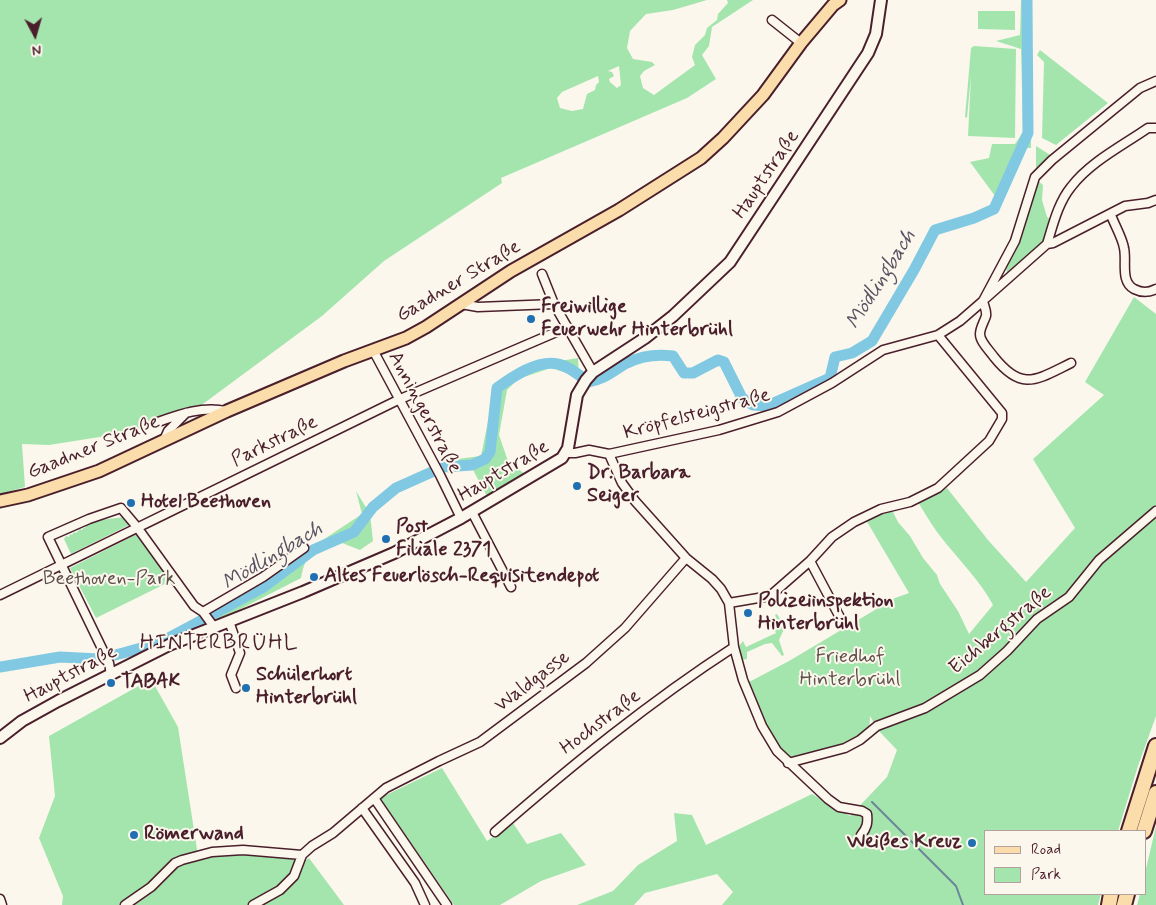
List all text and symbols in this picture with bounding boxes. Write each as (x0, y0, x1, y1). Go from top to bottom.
north arrow (10, 10, 60, 60)
text: N (31, 40, 42, 59)
street label: Hauptstraße (729, 126, 805, 224)
water label: Mödlingbach (842, 226, 922, 334)
street label: Gaadner Straße (393, 236, 525, 328)
place label: Freiwillige Feuerwehr Hinterbrühl (541, 296, 733, 343)
marker: Freiwillige Feuerwehr Hinterbrühl (525, 313, 537, 325)
street label: Anningerstraße (382, 348, 466, 478)
street label: Kröpfelsteigstraße (621, 384, 773, 446)
street label: Gaadner Straße (24, 411, 164, 485)
street label: Parkstraße (228, 411, 322, 473)
street label: Hauptstraße (454, 435, 554, 509)
place label: Dr. Barbara Seiger (587, 462, 690, 509)
marker: Dr. Barbara Seiger (571, 480, 583, 492)
place label: Hotel Beethoven (141, 491, 271, 515)
marker: Hotel Beethoven (125, 497, 137, 509)
place label: Post Filiale 2371 (396, 516, 491, 563)
water label: Mödlingbach (218, 517, 328, 597)
marker: Post Filiale 2371 (380, 533, 392, 545)
place label: Altes Feuerlösch-Requisitendepot (324, 565, 599, 589)
park label: Beethoven-Park (43, 568, 175, 592)
marker: Altes Feuerlösch-Requisitendepot (308, 571, 320, 583)
street label: Eichbergstraße (945, 581, 1057, 681)
place label: Polizeiinspektion Hinterbrühl (758, 590, 894, 637)
marker: Polizeiinspektion Hinterbrühl (742, 607, 754, 619)
district label: HINTERBRÜHL (135, 631, 303, 657)
street label: Hauptstraße (20, 640, 122, 710)
street label: Waldgasse (490, 646, 576, 718)
park label: Friedhof Hinterbrühl (800, 646, 900, 693)
place label: Schülerhort Hinterbrühl (256, 664, 357, 711)
place label: TABAK (121, 671, 180, 695)
marker: TABAK (105, 677, 117, 689)
marker: Schülerhort Hinterbrühl (240, 682, 252, 694)
street label: Hochstraße (556, 685, 646, 761)
place label: Römerwand (144, 823, 244, 847)
marker: Römerwand (128, 829, 140, 841)
legend (984, 830, 1146, 895)
place label: Weißes Kreuz (847, 831, 962, 855)
marker: Weißes Kreuz (966, 837, 978, 849)
text: Road (1031, 840, 1061, 860)
text: Park (1031, 865, 1061, 885)

